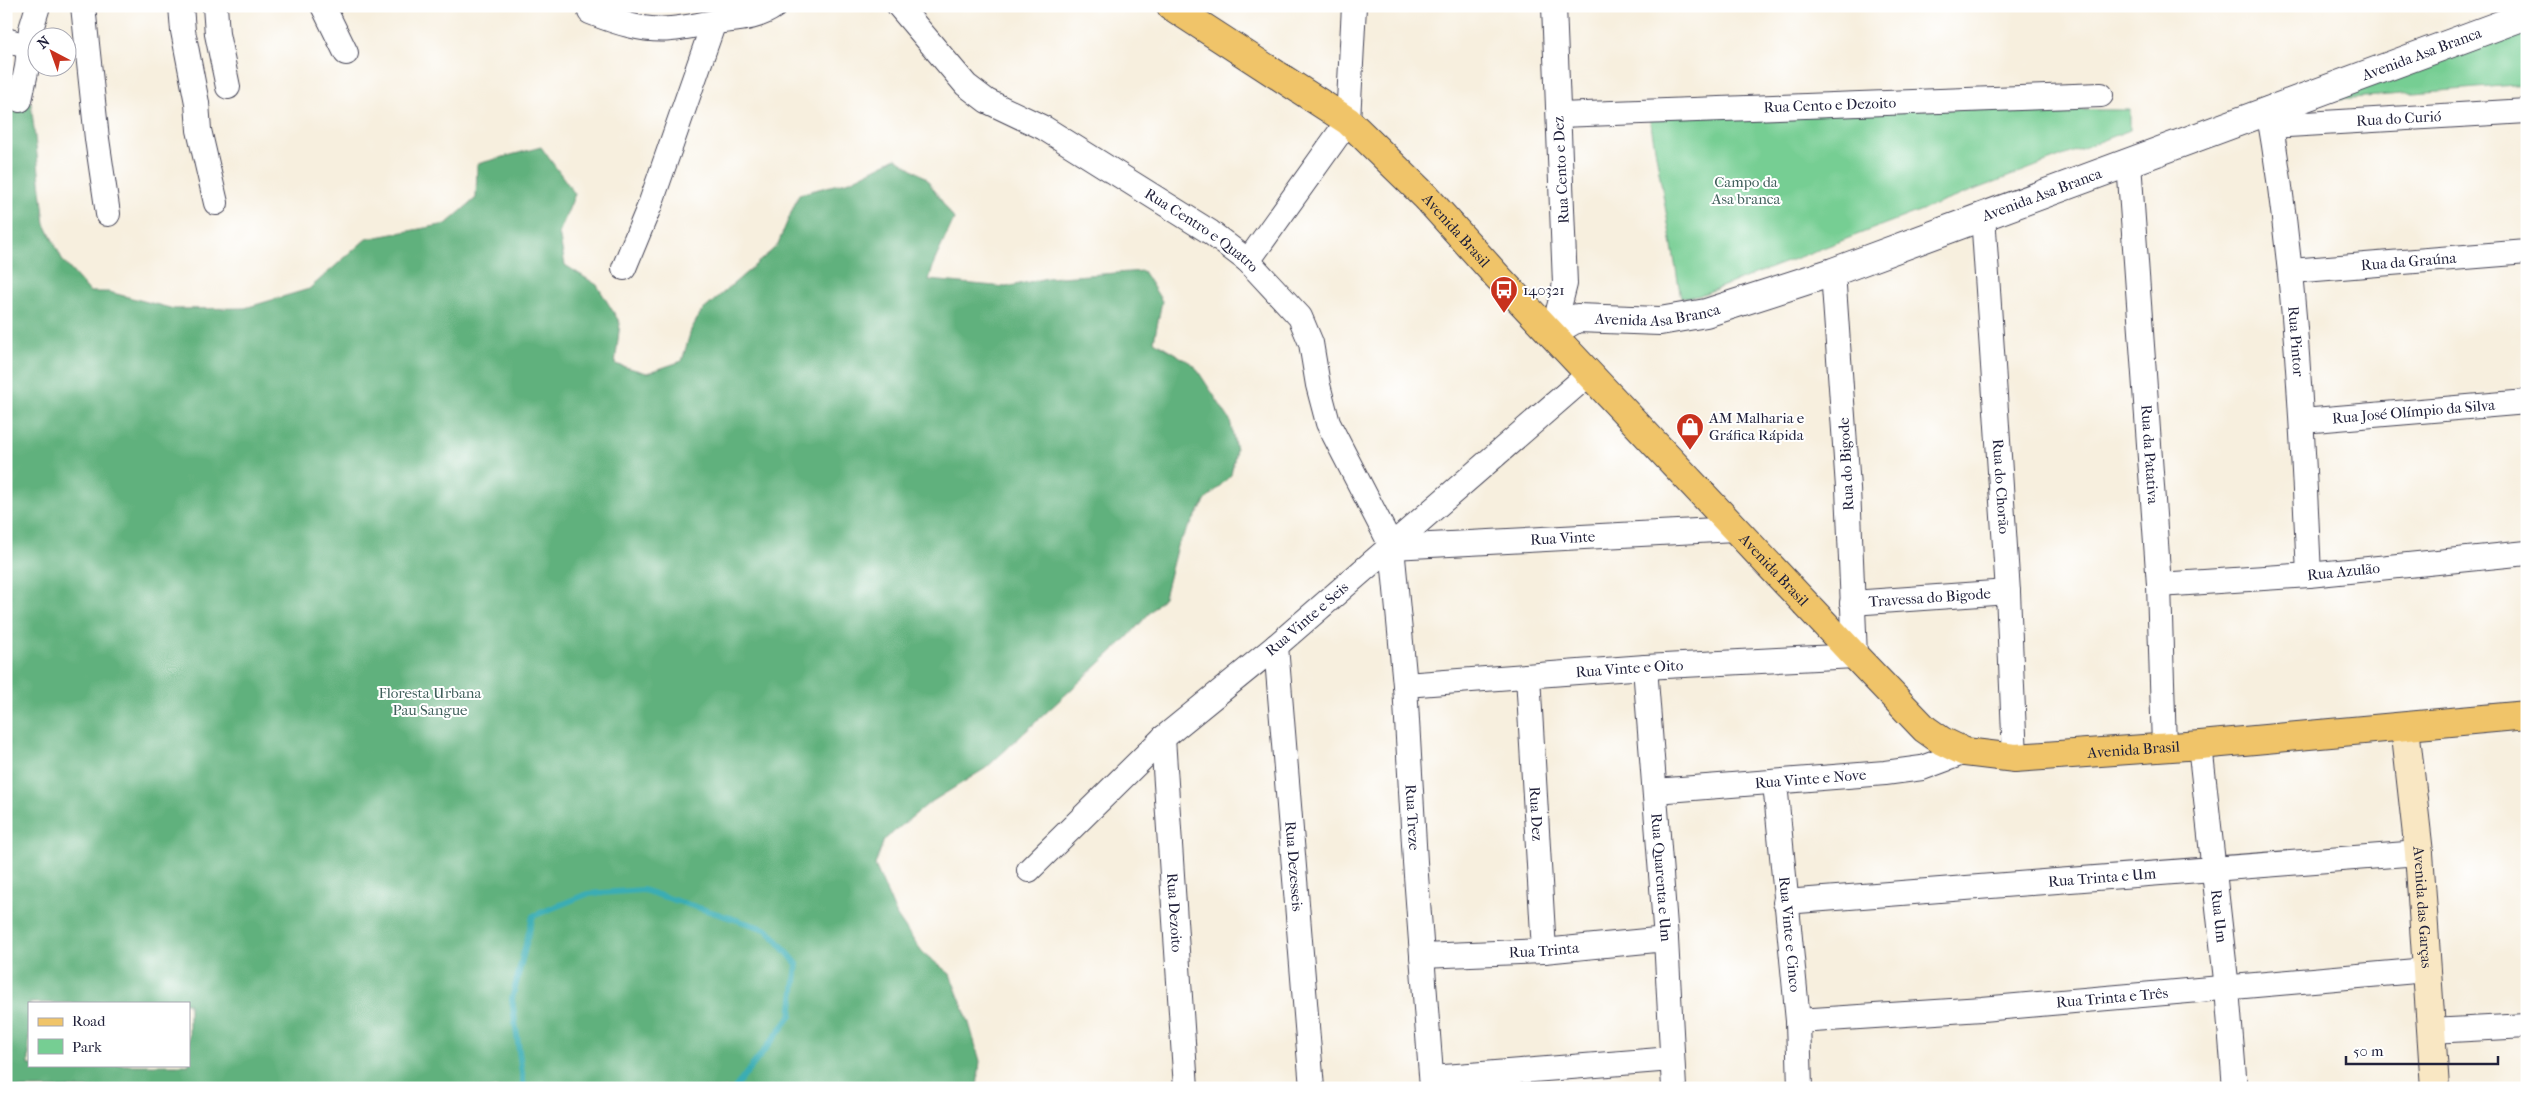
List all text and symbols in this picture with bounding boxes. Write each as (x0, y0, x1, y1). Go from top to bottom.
street label: Avenida Asa Branca (2358, 23, 2485, 85)
north arrow (28, 28, 78, 78)
text: N (34, 32, 54, 52)
street label: Rua Cento e Dezoito (1763, 94, 1897, 116)
street label: Rua do Curió (2356, 107, 2442, 130)
street label: Rua Cento e Dez (1549, 115, 1573, 224)
street label: Avenida Asa Branca (1979, 164, 2105, 225)
park label: Campo da Asa branca (1711, 173, 1781, 208)
street label: Rua Centro e Quatro (1141, 184, 1263, 276)
street label: Avenida Brasil (1418, 189, 1494, 271)
street label: Rua da Graúna (2360, 249, 2458, 274)
bus stop icon: 140321 (1489, 275, 1519, 314)
place label: 140321 (1523, 281, 1565, 299)
street label: Avenida Asa Branca (1594, 300, 1723, 330)
street label: Rua Pintor (2284, 305, 2308, 378)
street label: Rua José Olímpio da Silva (2331, 396, 2497, 427)
street label: Rua da Patativa (2137, 404, 2162, 506)
place label: AM Malharia e Gráfica Rápida (1708, 409, 1805, 444)
shop icon: AM Malharia e Gráfica Rápida (1675, 412, 1705, 451)
street label: Rua do Bigode (1835, 416, 1857, 511)
street label: Rua do Chorão (1989, 438, 2013, 535)
street label: Rua Vinte (1530, 527, 1596, 549)
street label: Avenida Brasil (1735, 529, 1812, 610)
street label: Rua Azulão (2306, 559, 2381, 584)
street label: Rua Vinte e Seis (1262, 578, 1353, 660)
street label: Travessa do Bigode (1868, 584, 1992, 611)
street label: Rua Vinte e Oito (1575, 656, 1684, 681)
park label: Floresta Urbana Pau Sangue (379, 684, 483, 719)
street label: Avenida Brasil (2086, 737, 2180, 762)
street label: Rua Vinte e Nove (1754, 765, 1868, 792)
street label: Rua Treze (1402, 784, 1423, 851)
street label: Rua Dez (1525, 786, 1547, 842)
street label: Rua Quarenta e Um (1647, 812, 1675, 943)
street label: Rua Dezesseis (1281, 820, 1307, 913)
street label: Avenida das Garças (2409, 844, 2436, 969)
street label: Rua Trinta e Um (2047, 864, 2157, 891)
street label: Rua Dezoito (1163, 872, 1186, 953)
street label: Rua Vinte e Cinco (1775, 876, 1804, 993)
street label: Rua Um (2207, 888, 2231, 944)
street label: Rua Trinta (1508, 939, 1581, 961)
street label: Rua Trinta e Três (2055, 984, 2169, 1011)
legend (28, 1002, 190, 1066)
text: Road (72, 1012, 106, 1030)
scale bar (2346, 1034, 2498, 1066)
text: Park (72, 1038, 102, 1056)
text: 50 m (2353, 1042, 2384, 1060)

